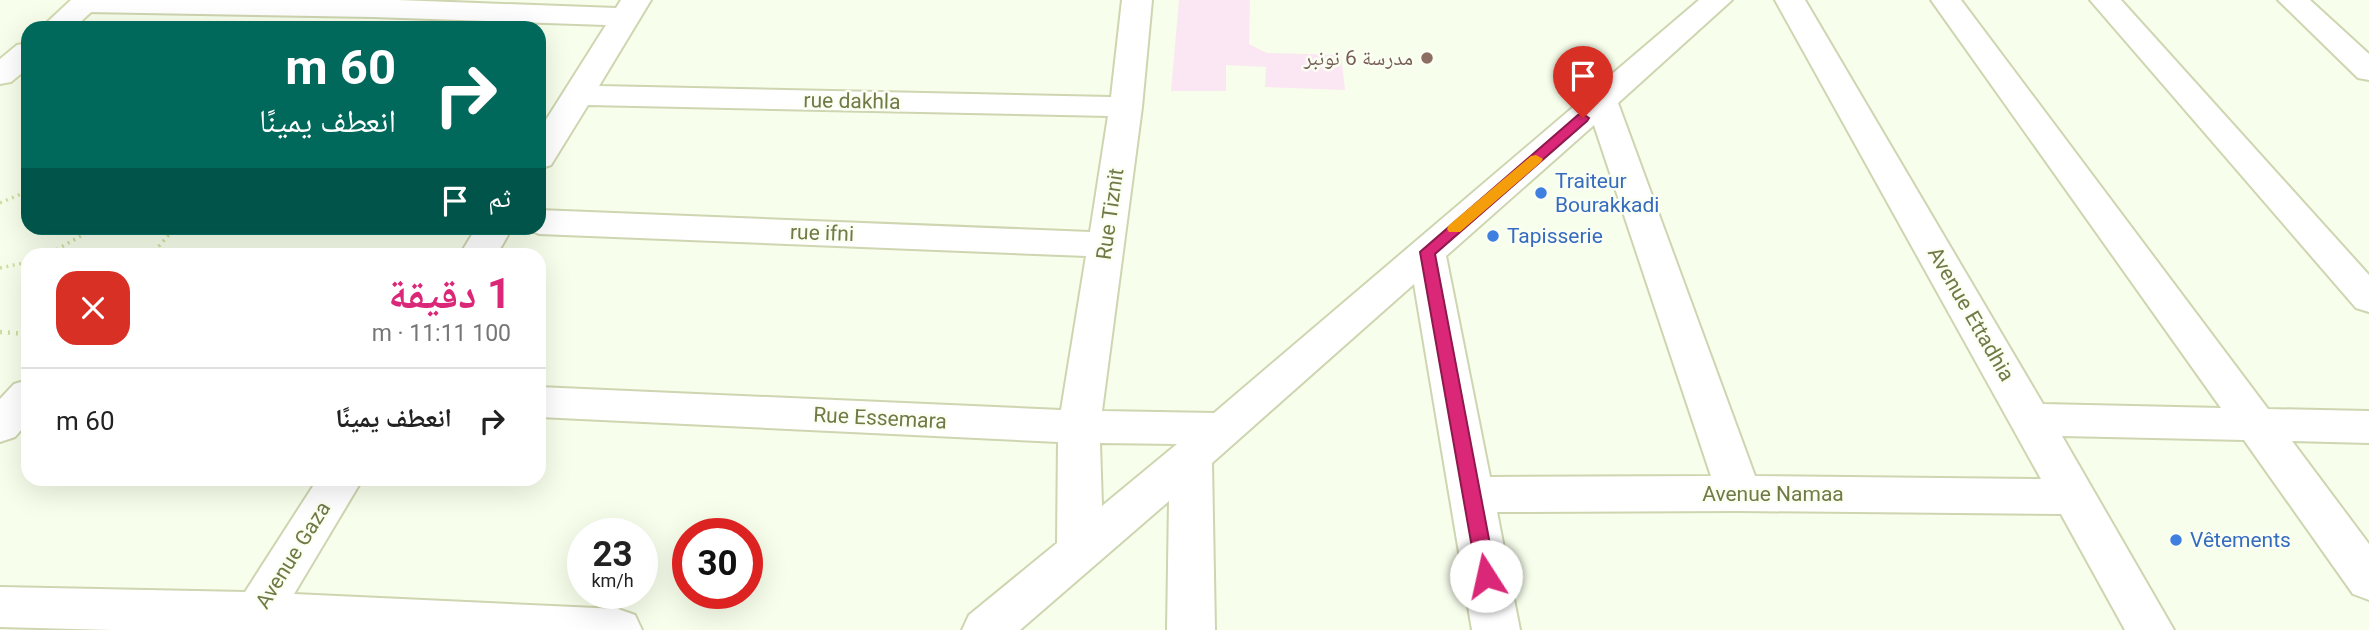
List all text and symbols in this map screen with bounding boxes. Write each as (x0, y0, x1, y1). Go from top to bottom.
text: 60 m (285, 39, 396, 96)
place label: مدرسة 6 نونبر (1303, 46, 1413, 70)
pin (1553, 46, 1613, 118)
icon: right (420, 49, 511, 140)
marker: مدرسة 6 نونبر (1419, 50, 1435, 66)
icon: arrive (1564, 57, 1602, 95)
street label: rue dakhla (803, 88, 901, 114)
text: انعطف يمينًا (259, 102, 396, 140)
street label: Rue Tiznit (1092, 167, 1128, 261)
place label: Traiteur Bourakkadi (1555, 169, 1659, 217)
icon: arrive (436, 182, 474, 220)
text: ثم (488, 183, 511, 213)
marker: Traiteur Bourakkadi (1533, 185, 1549, 201)
street label: rue ifni (790, 220, 854, 246)
place label: Tapisserie (1507, 224, 1603, 248)
marker: Tapisserie (1485, 228, 1501, 244)
street label: Avenue Ettadhia (1923, 243, 2019, 385)
text: 1 دقيقة (388, 269, 511, 318)
button: close (56, 271, 130, 345)
text: 100 m · 11:11 (372, 320, 511, 347)
icon: right (473, 402, 511, 440)
text: انعطف يمينًا (335, 403, 452, 433)
street label: Rue Essemara (813, 403, 947, 433)
text: 60 m (56, 406, 115, 436)
street label: Avenue Namaa (1702, 482, 1844, 506)
street label: Avenue Gaza (251, 497, 335, 613)
speed limit sign: 30 (672, 518, 763, 609)
place label: Vêtements (2190, 528, 2291, 552)
marker: Vêtements (2168, 532, 2184, 548)
text: 23 (592, 534, 633, 575)
position arrow (1449, 539, 1523, 613)
text: km/h (591, 570, 634, 591)

